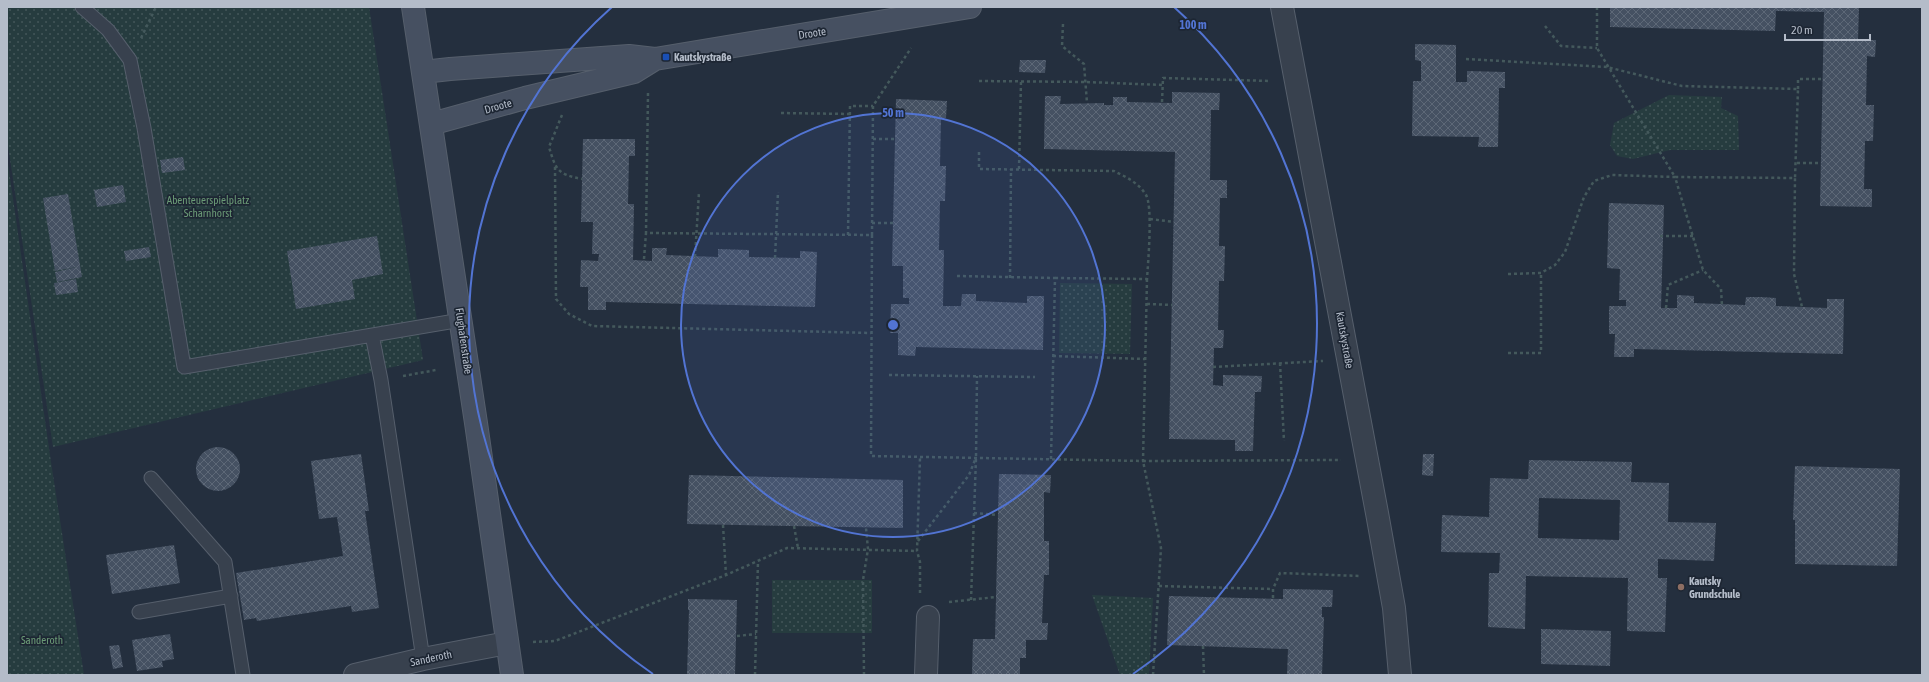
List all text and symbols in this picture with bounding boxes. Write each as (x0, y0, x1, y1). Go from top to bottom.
scale bar (1785, 16, 1870, 42)
text: 100 m (1179, 18, 1207, 32)
text: 20 m (1791, 23, 1813, 37)
street label: Droote (797, 25, 827, 41)
place label: Kautskystraße (674, 51, 731, 63)
marker: Kautskystraße (661, 52, 671, 62)
street label: Droote (483, 96, 513, 116)
text: 50 m (882, 106, 904, 120)
park label: Abenteuerspielplatz Scharnhorst (167, 194, 249, 219)
street label: Flughafenstraße (453, 307, 475, 375)
street label: Kautskystraße (1334, 311, 1356, 369)
centre of rings (886, 318, 900, 332)
place label: Kautsky Grundschule (1689, 575, 1740, 600)
marker: Kautsky Grundschule (1676, 582, 1686, 592)
park label: Sanderoth (21, 634, 63, 646)
street label: Sanderoth (409, 648, 453, 668)

